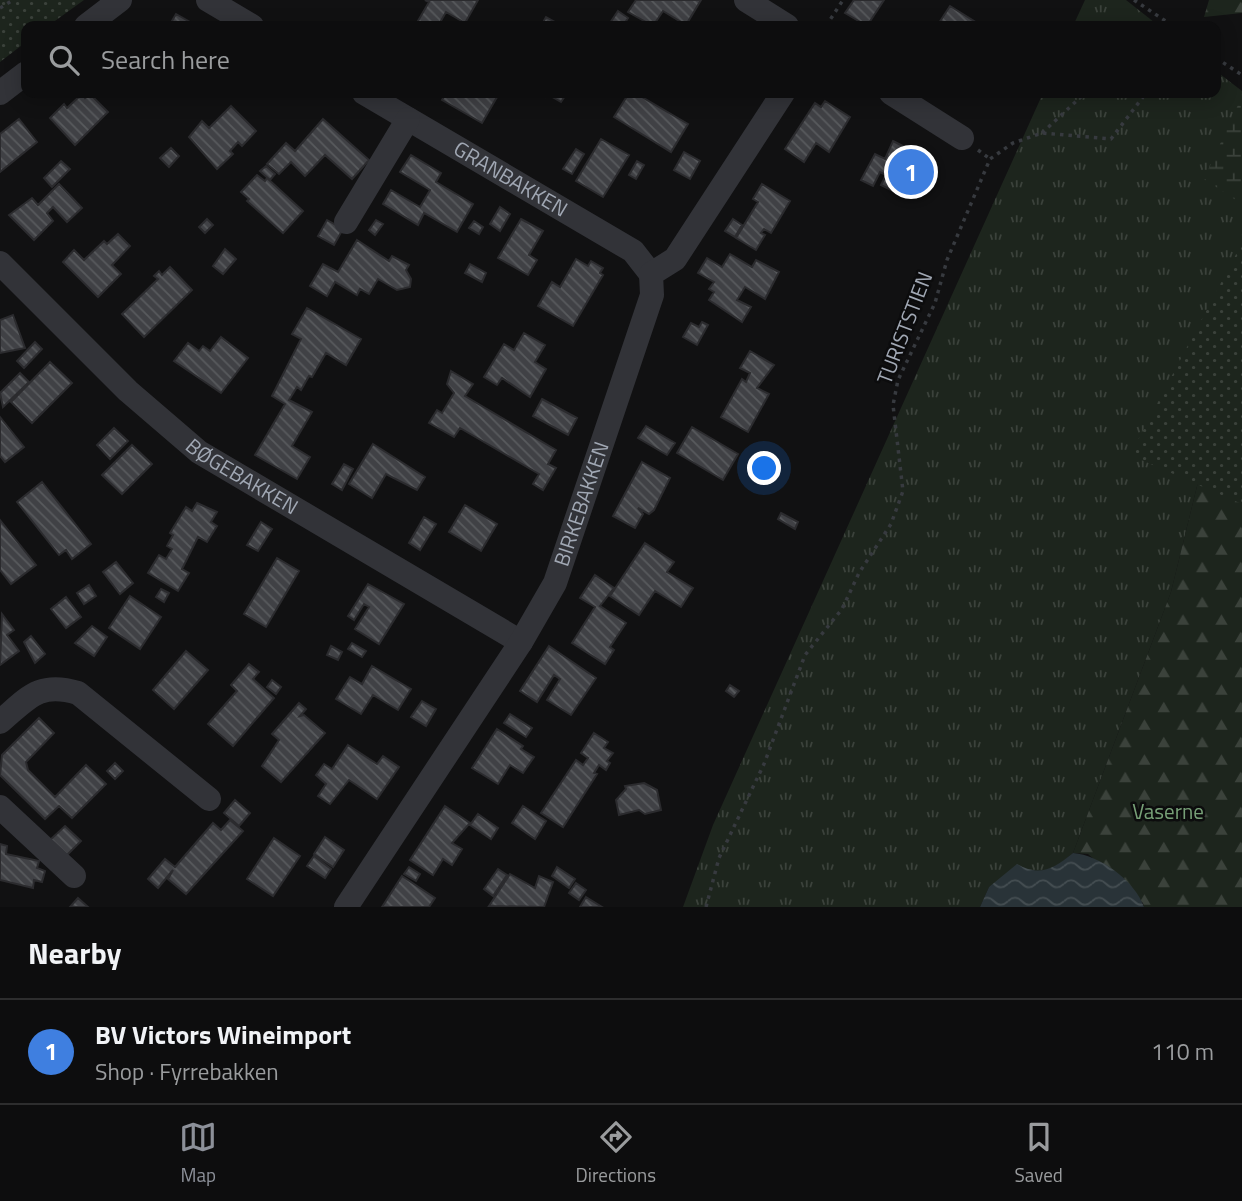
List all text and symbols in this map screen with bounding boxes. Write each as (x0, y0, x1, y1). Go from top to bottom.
search box (21, 21, 1221, 98)
text: Search here (101, 40, 230, 79)
icon: search (45, 41, 83, 79)
street label: GRANBAKKEN (448, 132, 574, 224)
pin: 1 (888, 146, 934, 198)
street label: TURISTSTIEN (868, 267, 940, 389)
street label: BØGEBAKKEN (179, 430, 305, 522)
street label: BIRKEBAKKEN (545, 437, 617, 570)
your location (747, 451, 781, 485)
park label: Vaserne (1132, 795, 1204, 827)
text: Nearby (28, 930, 121, 976)
text: BV Victors Wineimport (95, 1015, 351, 1054)
text: 1 (45, 1034, 57, 1069)
text: 110 m (1151, 1034, 1214, 1069)
text: Shop · Fyrrebakken (95, 1054, 279, 1089)
tab: Map (179, 1118, 217, 1189)
tab: Directions (576, 1118, 656, 1189)
tab: Saved (1014, 1118, 1063, 1189)

